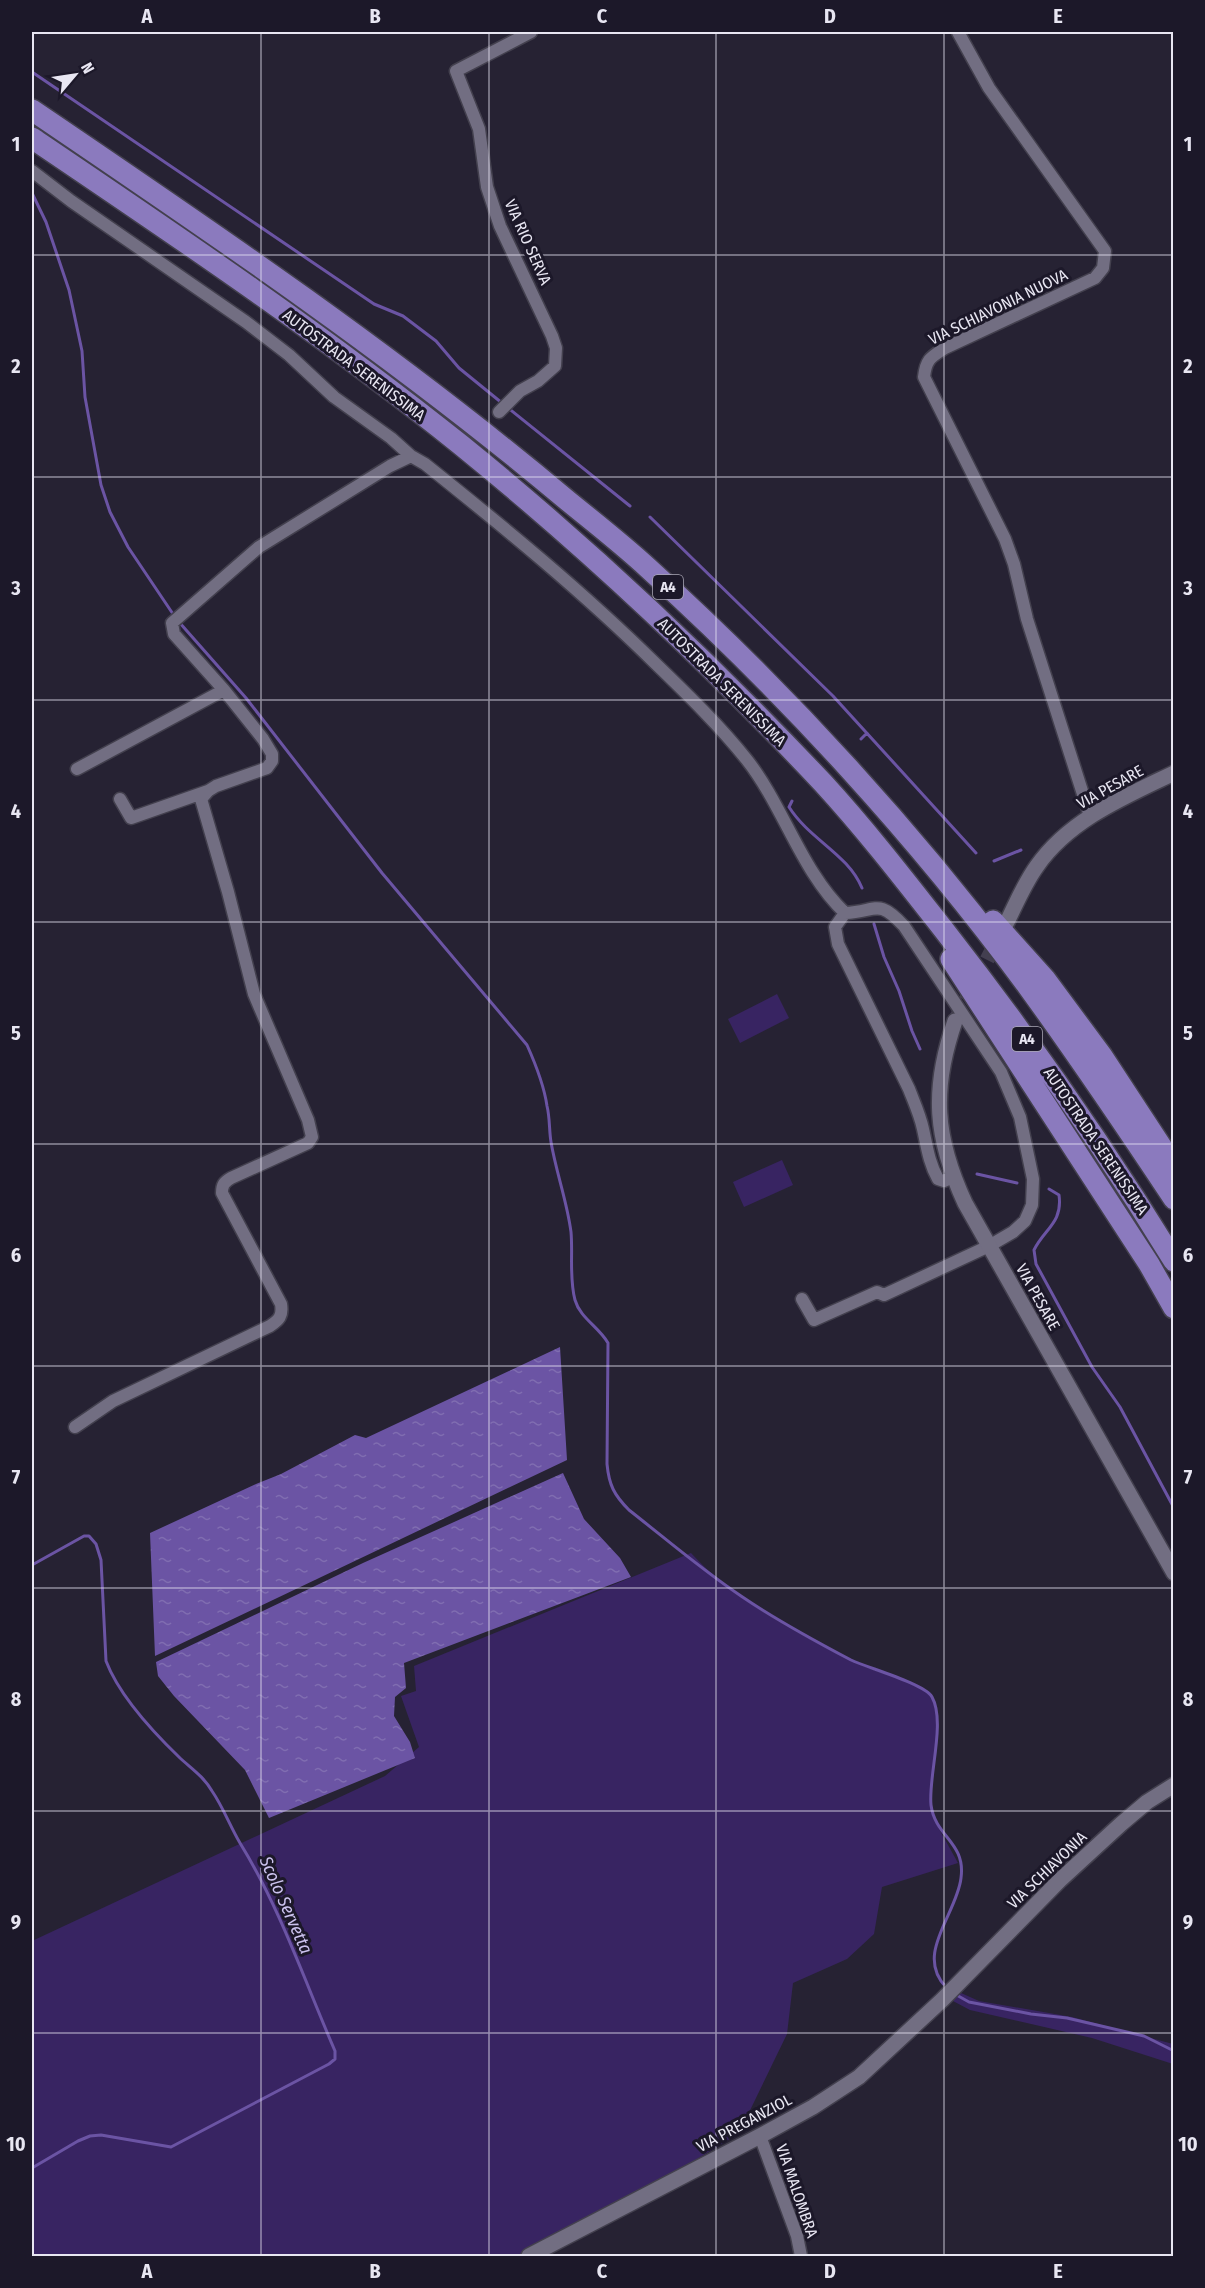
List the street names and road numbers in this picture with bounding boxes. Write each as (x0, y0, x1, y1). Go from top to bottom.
street label: VIA RIO SERVA (501, 196, 556, 288)
street label: VIA SCHIAVONIA NUOVA (925, 265, 1071, 349)
street label: AUTOSTRADA SERENISSIMA (279, 305, 429, 425)
road number: A4 (653, 575, 683, 599)
street label: AUTOSTRADA SERENISSIMA (654, 614, 790, 750)
street label: VIA PESARE (1074, 761, 1146, 813)
road number: A4 (1012, 1027, 1042, 1051)
street label: AUTOSTRADA SERENISSIMA (1040, 1064, 1153, 1219)
street label: VIA PESARE (1012, 1261, 1064, 1333)
street label: VIA SCHIAVONIA (1003, 1827, 1091, 1913)
street label: VIA PREGANZIOL (693, 2090, 795, 2156)
street label: VIA MALOMBRA (772, 2142, 822, 2241)

